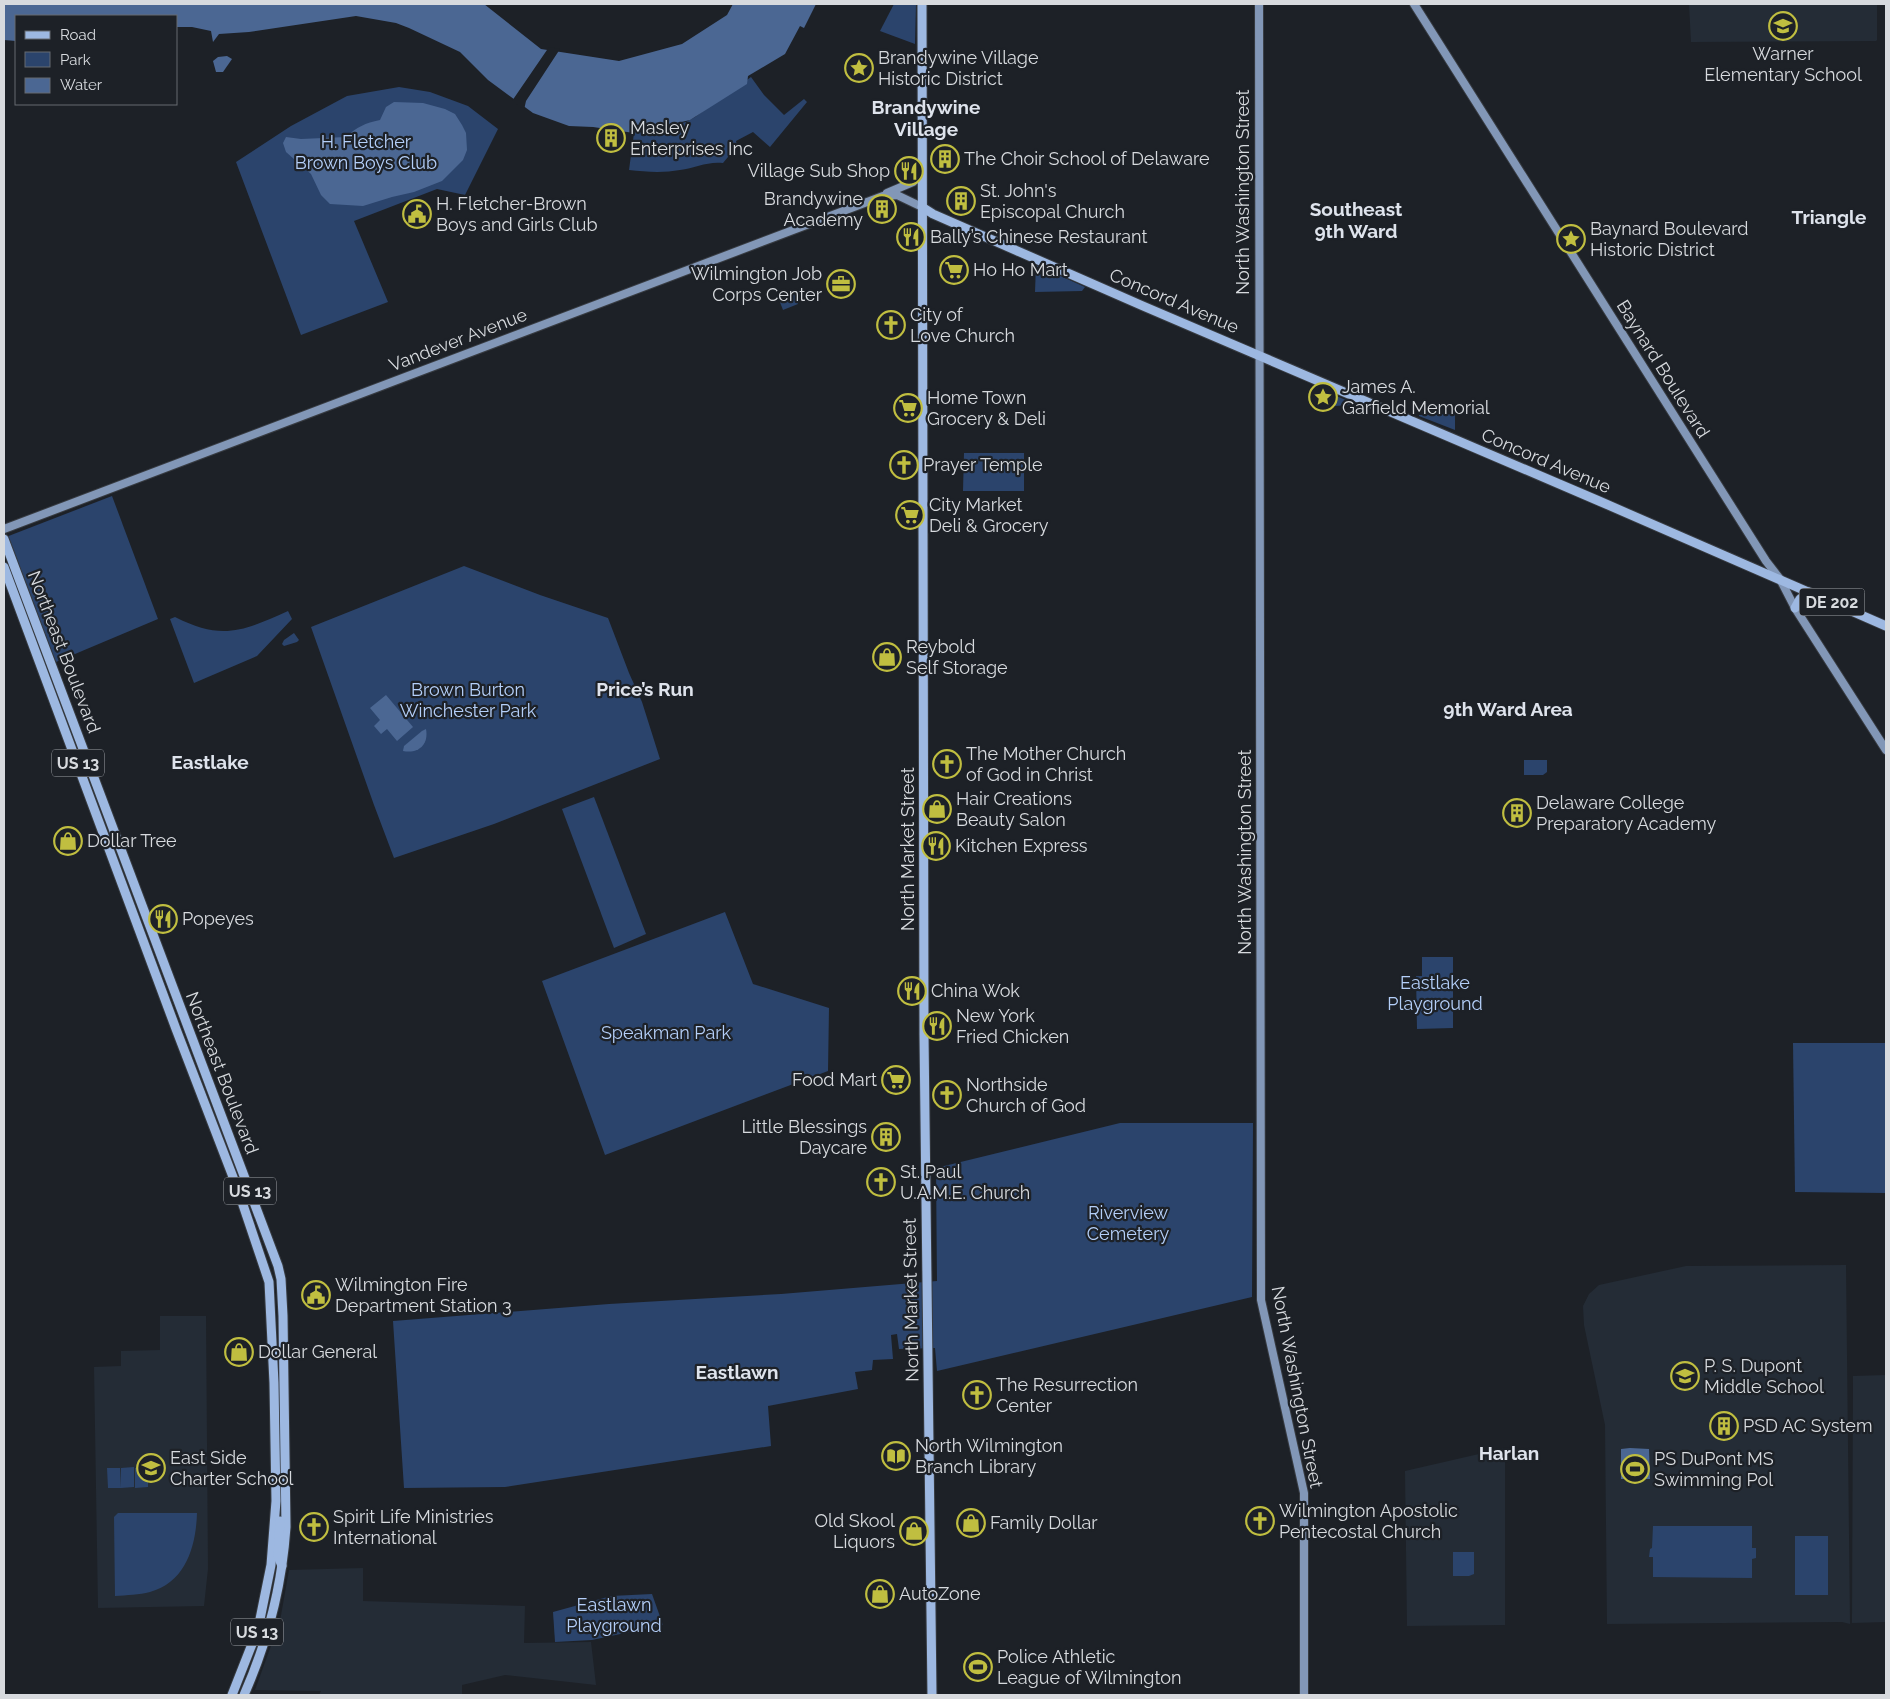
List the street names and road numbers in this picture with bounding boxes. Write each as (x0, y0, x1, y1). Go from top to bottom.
street label: North Washington Street (1232, 89, 1253, 295)
street label: Concord Avenue (1106, 264, 1242, 337)
street label: Baynard Boulevard (1613, 296, 1714, 441)
street label: Vandever Avenue (386, 303, 530, 376)
street label: Concord Avenue (1478, 424, 1614, 497)
street label: Northeast Boulevard (24, 568, 105, 736)
road number: DE 202 (1800, 588, 1864, 616)
street label: North Washington Street (1234, 749, 1255, 955)
road number: US 13 (52, 750, 104, 776)
street label: North Market Street (897, 767, 918, 931)
street label: Northeast Boulevard (182, 989, 263, 1157)
road number: US 13 (224, 1178, 276, 1204)
street label: North Market Street (899, 1218, 922, 1382)
street label: North Washington Street (1268, 1284, 1327, 1490)
road number: US 13 (231, 1618, 283, 1645)

